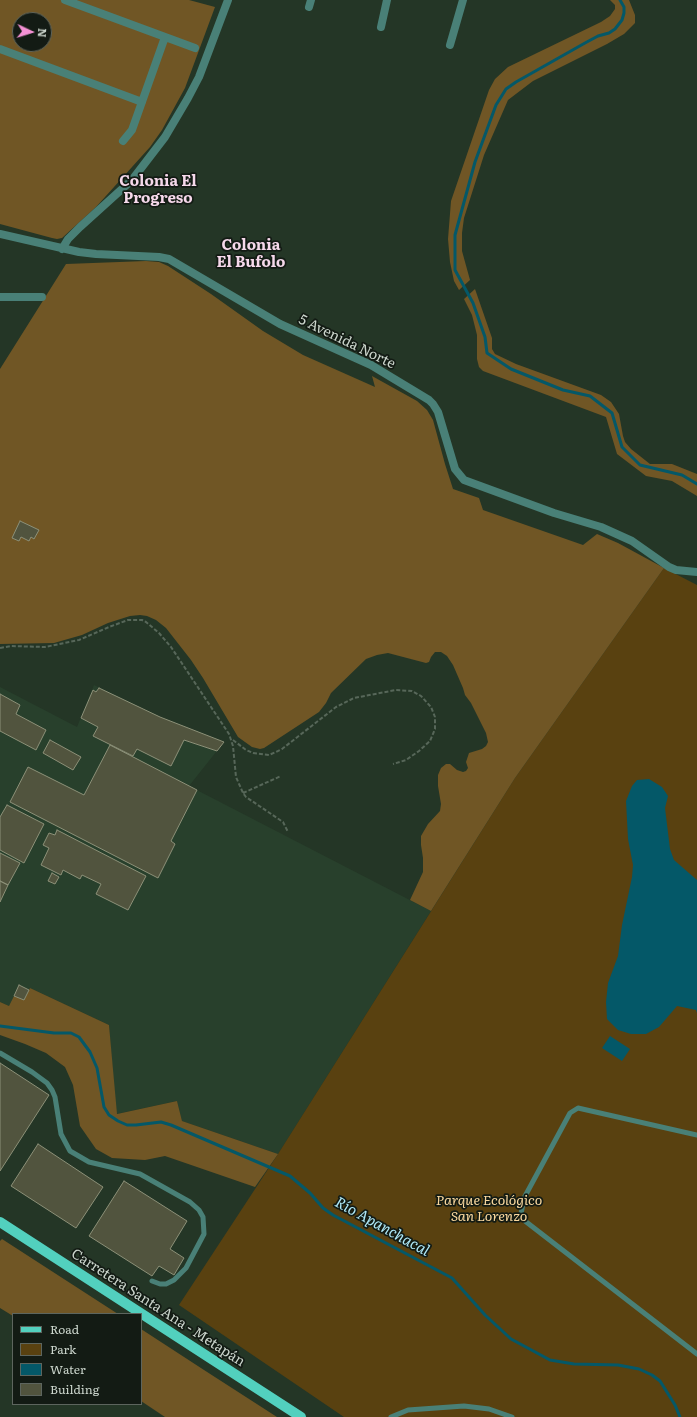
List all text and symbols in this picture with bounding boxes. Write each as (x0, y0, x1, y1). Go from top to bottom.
north arrow (12, 12, 52, 52)
text: N (35, 28, 51, 38)
district label: Colonia El Progreso (119, 173, 197, 208)
district label: Colonia El Bufolo (217, 237, 285, 272)
street label: 5 Avenida Norte (296, 311, 398, 373)
park label: Parque Ecológico San Lorenzo (436, 1193, 542, 1226)
water label: Río Apanchacal (332, 1194, 432, 1260)
street label: Carretera Santa Ana - Metapán (68, 1245, 248, 1371)
legend (12, 1313, 142, 1405)
text: Road (50, 1320, 79, 1338)
text: Park (50, 1340, 76, 1358)
text: Water (50, 1360, 86, 1378)
text: Building (50, 1380, 99, 1398)

